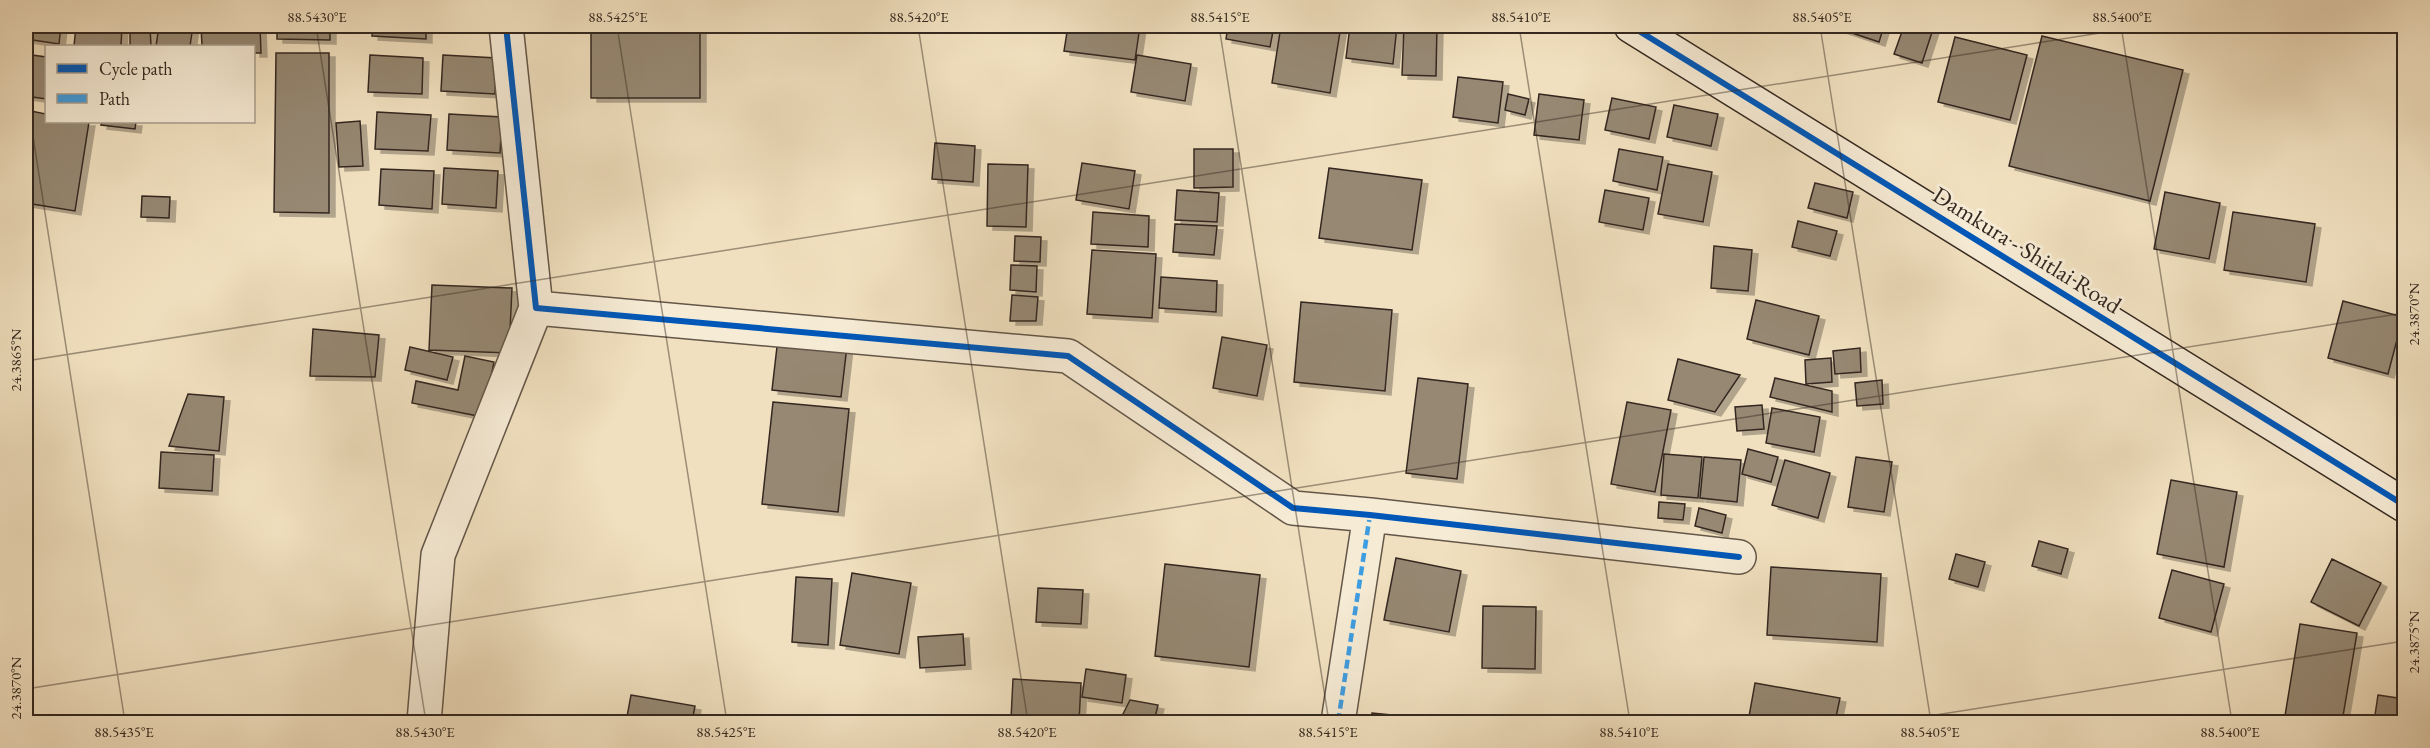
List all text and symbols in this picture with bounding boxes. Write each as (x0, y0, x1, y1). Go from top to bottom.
text: 88.5430°E (287, 7, 347, 26)
text: 88.5425°E (588, 7, 648, 26)
text: 88.5420°E (889, 7, 949, 26)
text: 88.5415°E (1190, 7, 1250, 26)
text: 88.5410°E (1491, 7, 1551, 26)
text: 88.5405°E (1792, 7, 1852, 26)
text: 88.5400°E (2092, 7, 2152, 26)
legend (45, 45, 255, 123)
text: Cycle path (99, 57, 173, 80)
text: Path (99, 87, 130, 110)
street label: Damkura - Shitlai Road (1927, 179, 2128, 321)
text: 24.3870°N (2404, 282, 2423, 345)
text: 24.3865°N (6, 328, 25, 391)
text: 24.3875°N (2404, 610, 2423, 673)
text: 24.3870°N (6, 656, 25, 719)
text: 88.5435°E (94, 722, 154, 741)
text: 88.5430°E (395, 722, 455, 741)
text: 88.5425°E (696, 722, 756, 741)
text: 88.5420°E (997, 722, 1057, 741)
text: 88.5415°E (1298, 722, 1358, 741)
text: 88.5410°E (1599, 722, 1659, 741)
text: 88.5405°E (1900, 722, 1960, 741)
text: 88.5400°E (2200, 722, 2260, 741)

